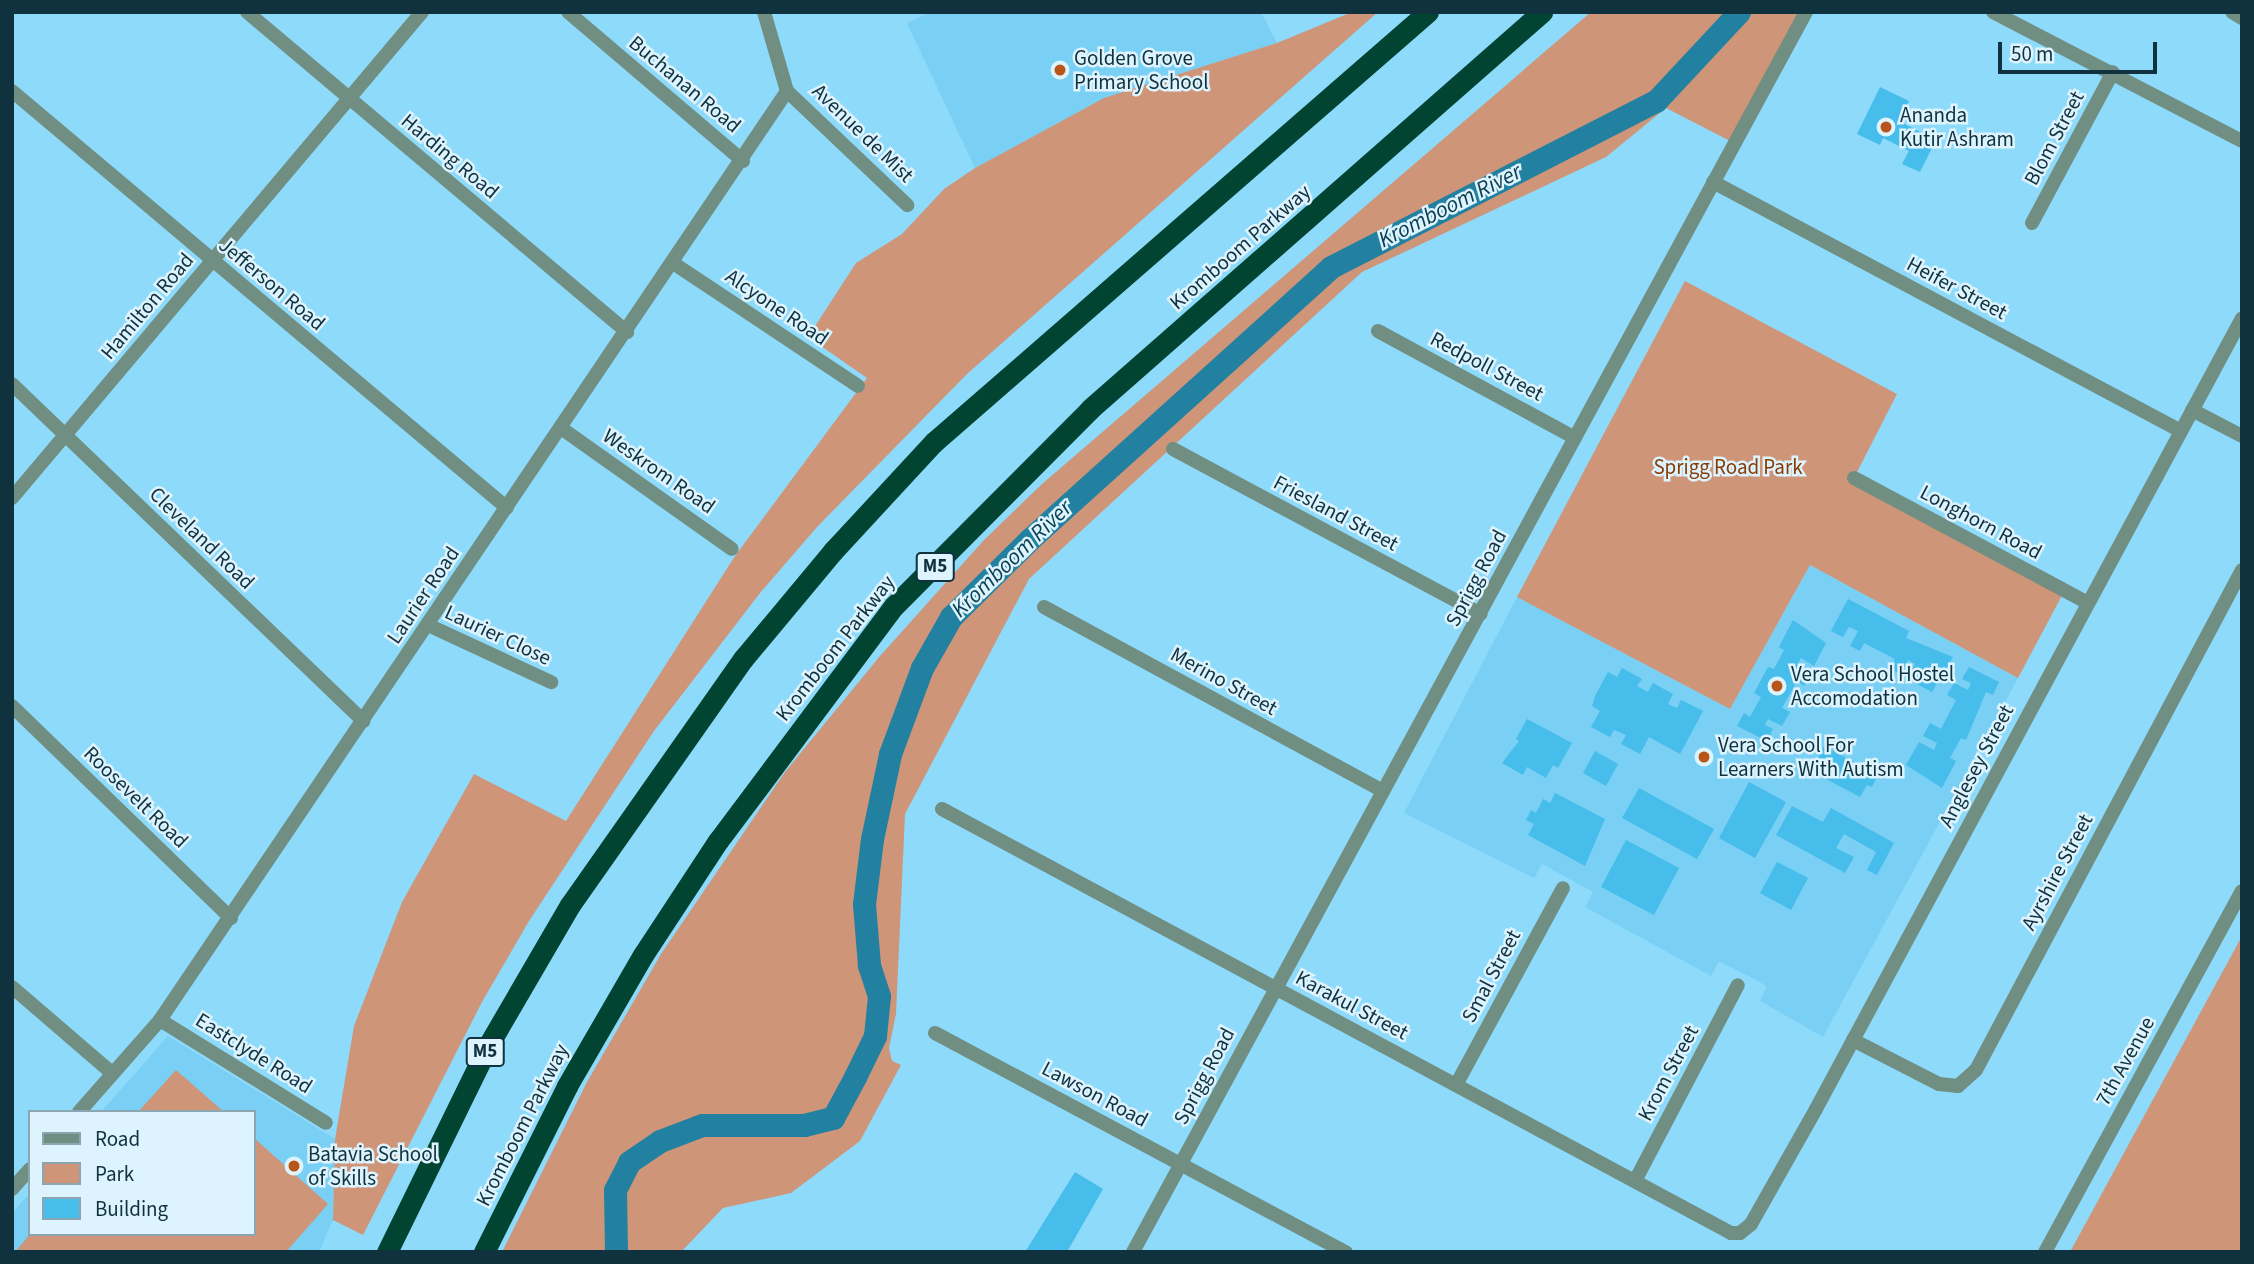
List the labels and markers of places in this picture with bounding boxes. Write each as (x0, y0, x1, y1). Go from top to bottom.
place label: Golden Grove Primary School (1074, 45, 1208, 95)
marker: Golden Grove Primary School (1052, 62, 1068, 78)
place label: Ananda Kutir Ashram (1900, 102, 2014, 152)
marker: Ananda Kutir Ashram (1878, 119, 1894, 135)
place label: Vera School Hostel Accomodation (1791, 661, 1954, 711)
marker: Vera School Hostel Accomodation (1769, 678, 1785, 694)
place label: Vera School For Learners With Autism (1718, 732, 1904, 782)
marker: Vera School For Learners With Autism (1696, 749, 1712, 765)
place label: Batavia School of Skills (308, 1141, 438, 1191)
marker: Batavia School of Skills (286, 1158, 302, 1174)

